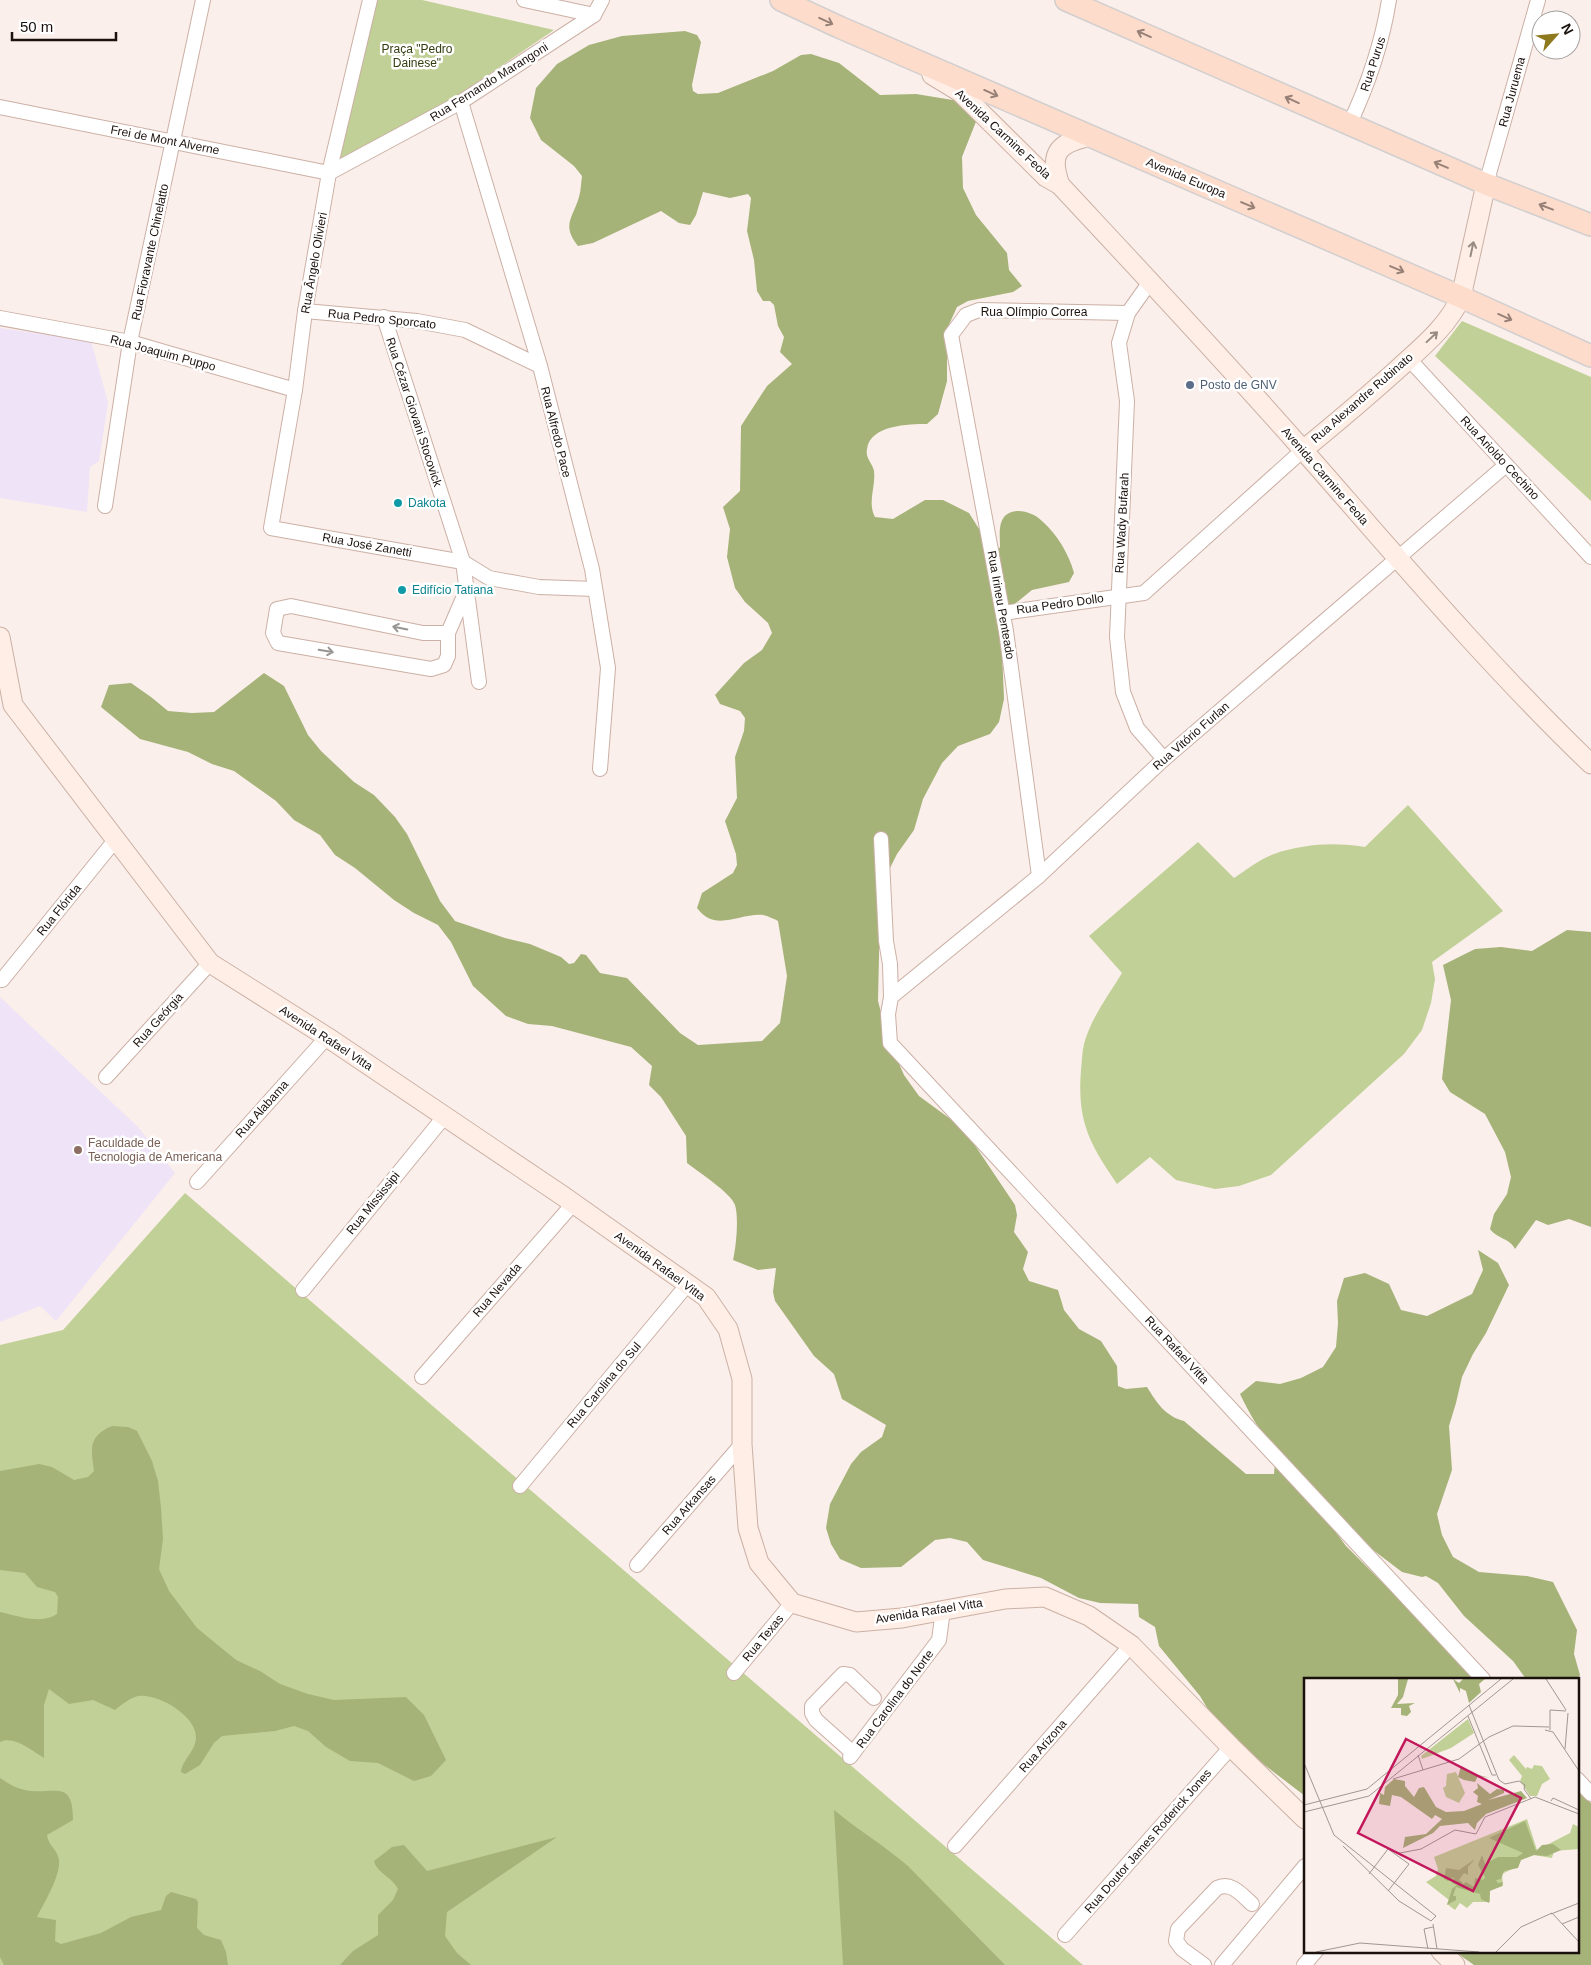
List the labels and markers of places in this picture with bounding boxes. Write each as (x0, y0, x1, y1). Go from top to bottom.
place label: Posto de GNV (1200, 378, 1277, 392)
marker: Posto de GNV (1184, 379, 1196, 391)
place label: Dakota (408, 496, 446, 510)
marker: Dakota (392, 497, 404, 509)
place label: Edifício Tatiana (412, 583, 493, 597)
marker: Edifício Tatiana (396, 584, 408, 596)
place label: Faculdade de Tecnologia de Americana (88, 1136, 222, 1164)
marker: Faculdade de Tecnologia de Americana (72, 1144, 84, 1156)

